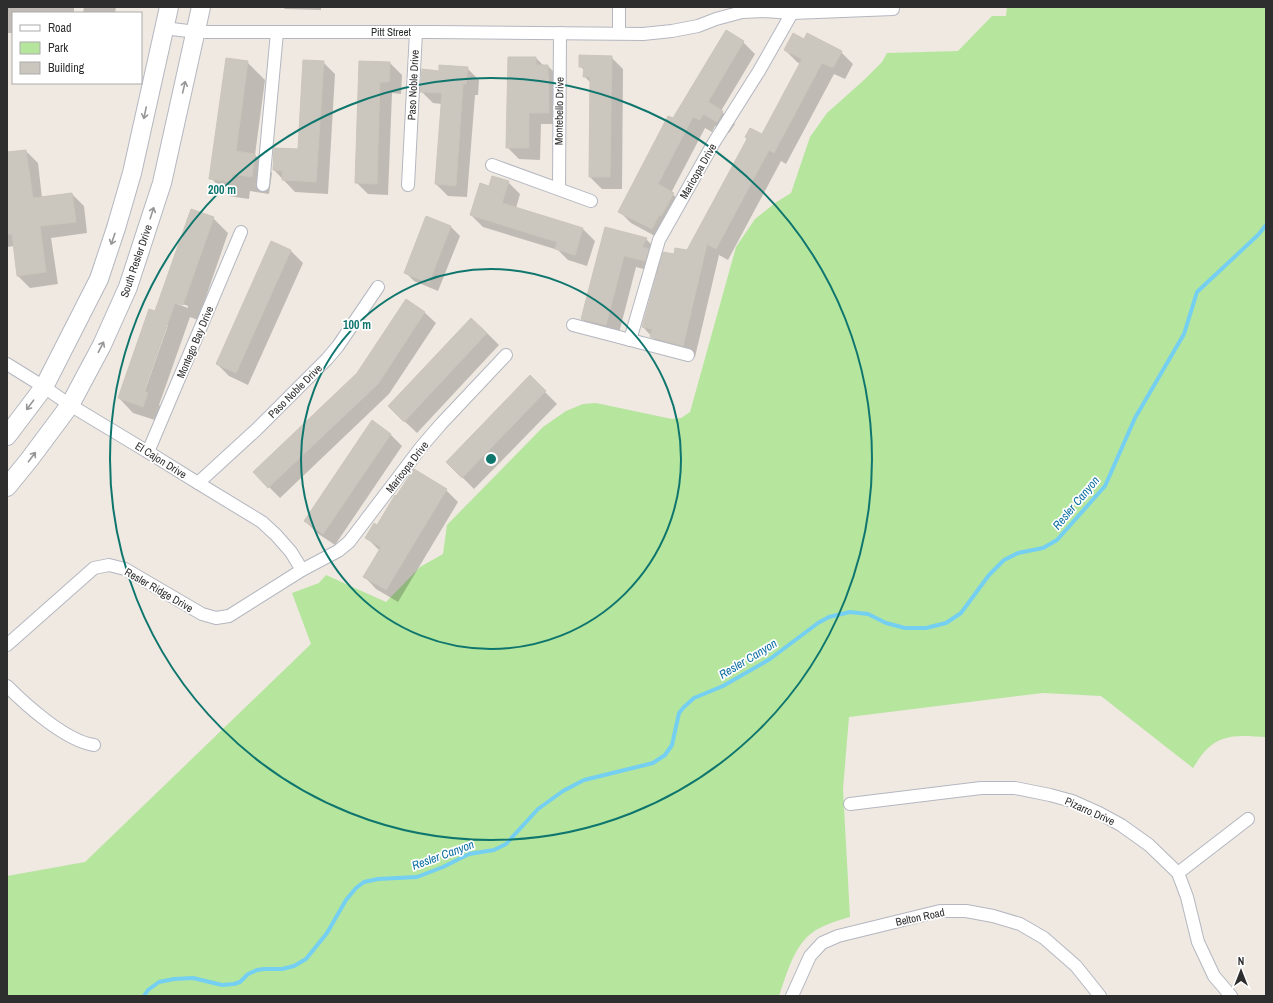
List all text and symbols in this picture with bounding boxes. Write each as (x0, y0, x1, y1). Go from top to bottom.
legend (12, 12, 142, 84)
text: Road (48, 20, 72, 36)
street label: Pitt Street (371, 25, 412, 39)
text: Park (48, 40, 68, 56)
street label: Paso Noble Drive (404, 49, 422, 121)
text: Building (48, 60, 85, 76)
street label: Montebello Drive (551, 77, 567, 145)
one-way arrow (180, 80, 188, 93)
one-way arrow (140, 106, 148, 119)
street label: Maricopa Drive (677, 141, 719, 201)
text: 200 m (208, 182, 236, 198)
one-way arrow (149, 206, 156, 219)
street label: South Resler Drive (117, 223, 155, 299)
one-way arrow (108, 233, 116, 245)
street label: Montego Bay Drive (173, 304, 217, 380)
text: 100 m (343, 317, 371, 333)
one-way arrow (98, 341, 105, 353)
street label: Paso Noble Drive (265, 361, 325, 421)
one-way arrow (26, 400, 35, 411)
street label: Maricopa Drive (383, 438, 431, 496)
street label: El Cajon Drive (133, 439, 189, 481)
one-way arrow (27, 451, 36, 462)
centre of rings (484, 452, 498, 466)
water label: Resler Canyon (1049, 473, 1103, 533)
street label: Resler Ridge Drive (122, 565, 196, 615)
water label: Resler Canyon (716, 635, 780, 683)
street label: Pizarro Drive (1063, 794, 1117, 828)
water label: Resler Canyon (410, 836, 476, 874)
street label: Belton Road (894, 905, 946, 929)
north arrow (1221, 951, 1261, 991)
text: N (1238, 954, 1244, 968)

